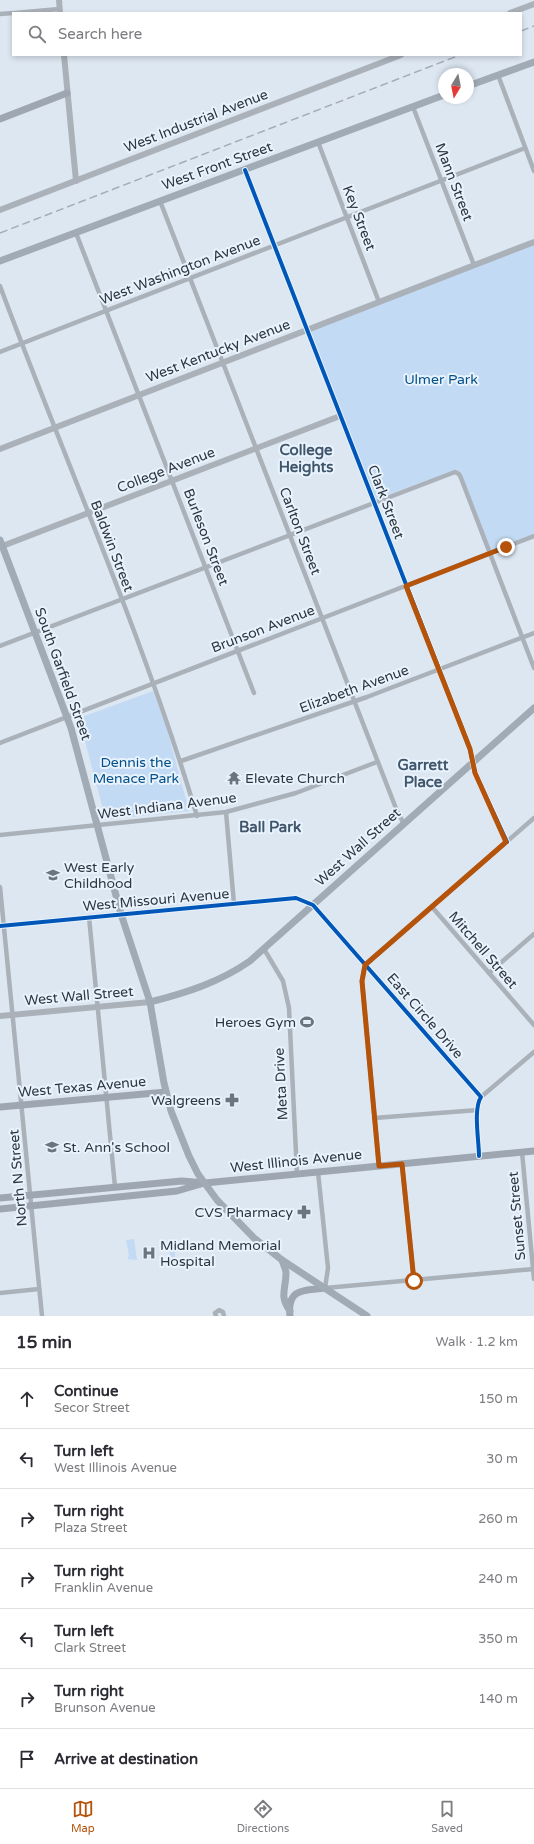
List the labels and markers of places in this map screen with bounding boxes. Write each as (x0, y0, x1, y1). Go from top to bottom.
temple icon: Elevate Church (226, 770, 242, 786)
place label: Elevate Church (245, 770, 345, 787)
place label: West Early Childhood (64, 859, 135, 892)
school or university icon: West Early Childhood (45, 867, 61, 883)
place label: Heroes Gym (215, 1014, 296, 1031)
sports icon: Heroes Gym (299, 1014, 315, 1030)
place label: Walgreens (151, 1092, 221, 1109)
pharmacy icon: Walgreens (224, 1092, 240, 1108)
school or university icon: St. Ann's School (44, 1139, 60, 1155)
place label: St. Ann's School (63, 1139, 170, 1156)
place label: CVS Pharmacy (195, 1204, 293, 1221)
pharmacy icon: CVS Pharmacy (296, 1204, 312, 1220)
place label: Midland Memorial Hospital (160, 1237, 281, 1270)
hospital icon: Midland Memorial Hospital (141, 1245, 157, 1261)

